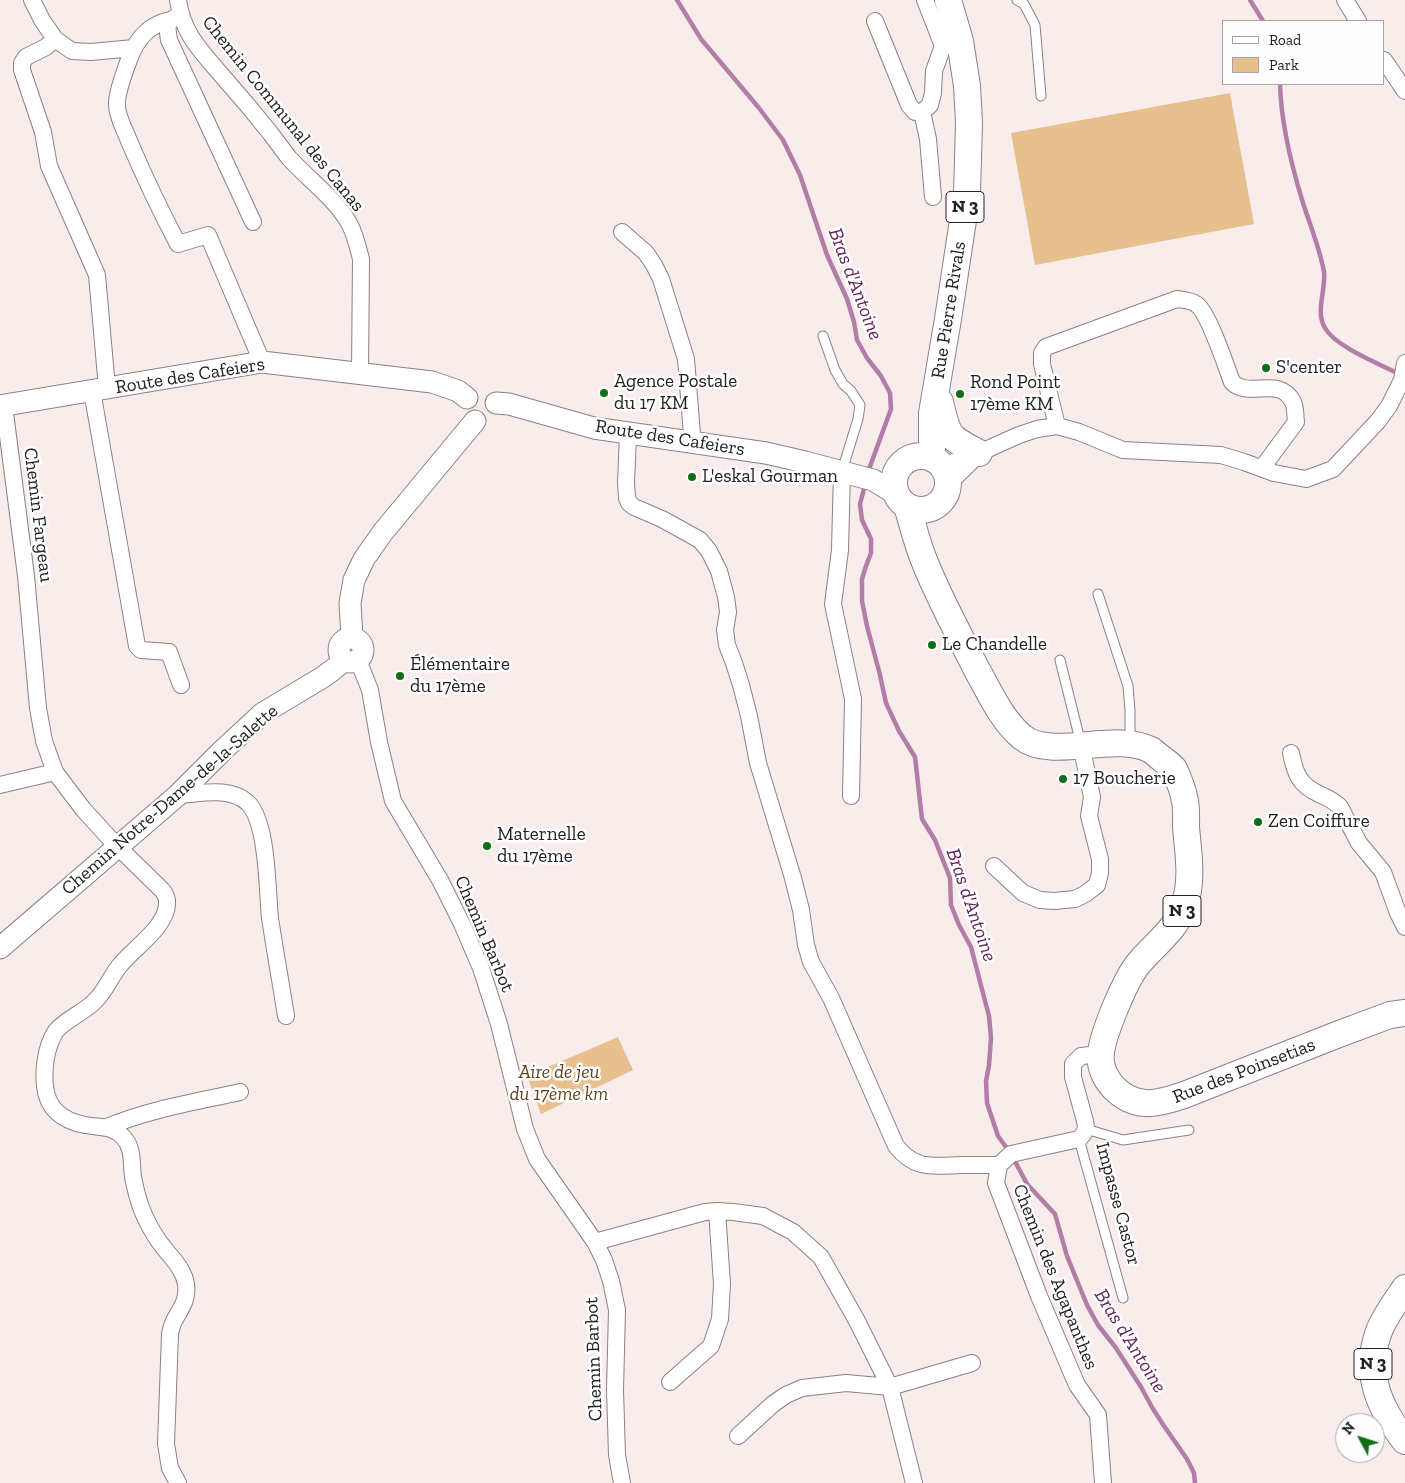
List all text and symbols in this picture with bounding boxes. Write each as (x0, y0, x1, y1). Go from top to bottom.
street label: Chemin Communal des Canas (197, 11, 369, 217)
legend (1222, 20, 1385, 85)
text: Road (1269, 31, 1301, 49)
text: Park (1269, 56, 1299, 74)
road number: N 3 (946, 192, 984, 222)
water label: Bras d'Antoine (823, 225, 887, 343)
street label: Rue Pierre Rivals (927, 240, 971, 380)
street label: Route des Cafeiers (114, 353, 266, 399)
place label: S'center (1276, 357, 1342, 379)
marker: S'center (1260, 362, 1272, 374)
place label: Agence Postale du 17 KM (614, 371, 737, 415)
place label: Rond Point 17ème KM (970, 372, 1060, 416)
marker: Agence Postale du 17 KM (598, 387, 610, 399)
marker: Rond Point 17ème KM (954, 388, 966, 400)
street label: Route des Cafeiers (594, 415, 746, 461)
street label: Chemin Fargeau (18, 446, 58, 584)
place label: L'eskal Gourman (702, 466, 838, 488)
marker: L'eskal Gourman (686, 471, 698, 483)
place label: Le Chandelle (942, 634, 1047, 656)
marker: Le Chandelle (926, 639, 938, 651)
place label: Élémentaire du 17ème (410, 654, 510, 698)
marker: Élémentaire du 17ème (394, 670, 406, 682)
street label: Chemin Notre-Dame-de-la-Salette (57, 700, 283, 900)
place label: 17 Boucherie (1073, 768, 1176, 790)
marker: 17 Boucherie (1057, 773, 1069, 785)
place label: Zen Coiffure (1268, 811, 1370, 833)
marker: Zen Coiffure (1252, 816, 1264, 828)
place label: Maternelle du 17ème (497, 824, 586, 868)
marker: Maternelle du 17ème (481, 840, 493, 852)
water label: Bras d'Antoine (940, 845, 1002, 965)
street label: Chemin Barbot (449, 872, 519, 996)
road number: N 3 (1163, 896, 1201, 926)
street label: Rue des Poinsetias (1169, 1033, 1319, 1109)
park label: Aire de jeu du 17ème km (510, 1062, 608, 1106)
street label: Impasse Castor (1091, 1140, 1145, 1268)
street label: Chemin des Agapanthes (1007, 1181, 1103, 1373)
water label: Bras d'Antoine (1089, 1285, 1171, 1397)
street label: Chemin Barbot (580, 1296, 608, 1422)
road number: N 3 (1354, 1348, 1392, 1380)
north arrow (1335, 1413, 1385, 1463)
text: N (1339, 1419, 1359, 1438)

